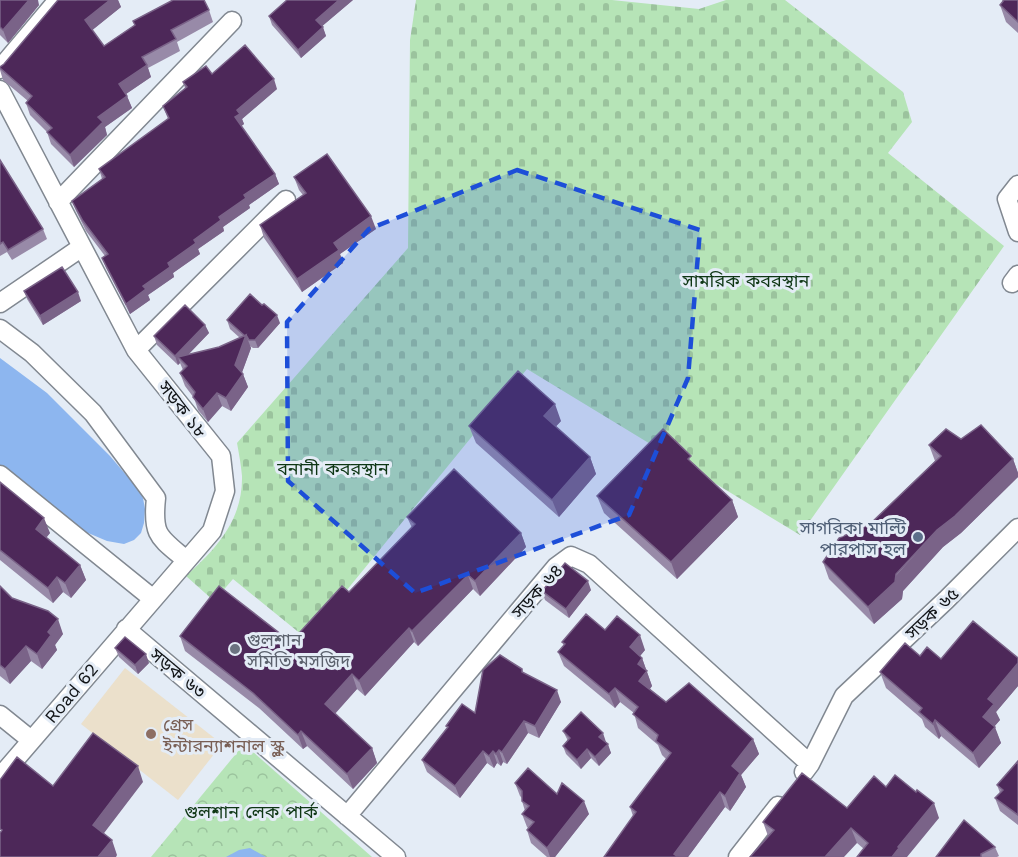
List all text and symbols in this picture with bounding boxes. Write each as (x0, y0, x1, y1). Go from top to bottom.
park label: সামরিক কবরস্থান (682, 270, 811, 291)
street label: সড়ক ১৮ (154, 376, 212, 442)
park label: বনানী কবরস্থান (276, 458, 390, 479)
place label: সাগরিকা মাল্টি পারপাস হল (799, 517, 907, 559)
marker: সাগরিকা মাল্টি পারপাস হল (911, 530, 925, 544)
street label: সড়ক ৬৪ (506, 559, 567, 623)
street label: সড়ক ৬৫ (900, 583, 963, 644)
place label: গুলশান সমিতি মসজিদ (246, 629, 351, 671)
marker: গুলশান সমিতি মসজিদ (228, 642, 242, 656)
street label: সড়ক ৬৩ (145, 643, 210, 702)
street label: Road 62 (40, 659, 102, 727)
place label: গ্রেস ইন্টারন্যাশনাল স্কুল (162, 714, 285, 757)
marker: গ্রেস ইন্টারন্যাশনাল স্কুল (144, 727, 158, 741)
park label: গুলশান লেক পার্ক (184, 801, 318, 822)

